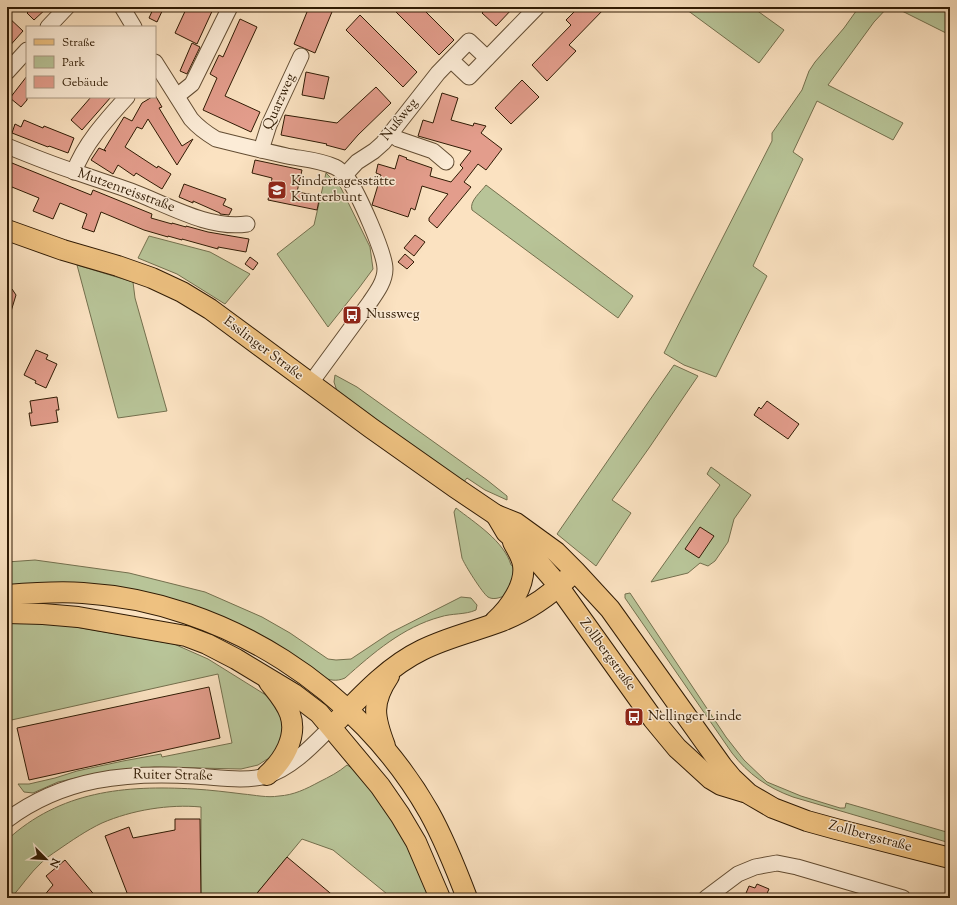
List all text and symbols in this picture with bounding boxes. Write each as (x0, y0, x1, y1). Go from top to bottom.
legend (26, 26, 156, 98)
text: Straße (62, 34, 96, 52)
text: Park (62, 54, 85, 72)
street label: Quarzweg (259, 70, 301, 133)
text: Gebäude (62, 74, 109, 92)
street label: Nußweg (377, 94, 423, 146)
street label: Mutzenreisstraße (74, 164, 178, 218)
place label: Kindertagesstätte Kunterbunt (291, 172, 395, 208)
school or university icon: Kindertagesstätte Kunterbunt (266, 179, 288, 201)
bus stop icon: Nussweg (341, 304, 363, 326)
place label: Nussweg (366, 305, 420, 325)
street label: Esslinger Straße (219, 312, 307, 386)
street label: Zollbergstraße (574, 615, 640, 695)
bus stop icon: Nellinger Linde (623, 706, 645, 728)
place label: Nellinger Linde (648, 707, 742, 727)
street label: Ruiter Straße (133, 765, 213, 787)
street label: Zollbergstraße (826, 816, 914, 858)
north arrow (26, 839, 66, 879)
text: N (45, 854, 64, 870)

